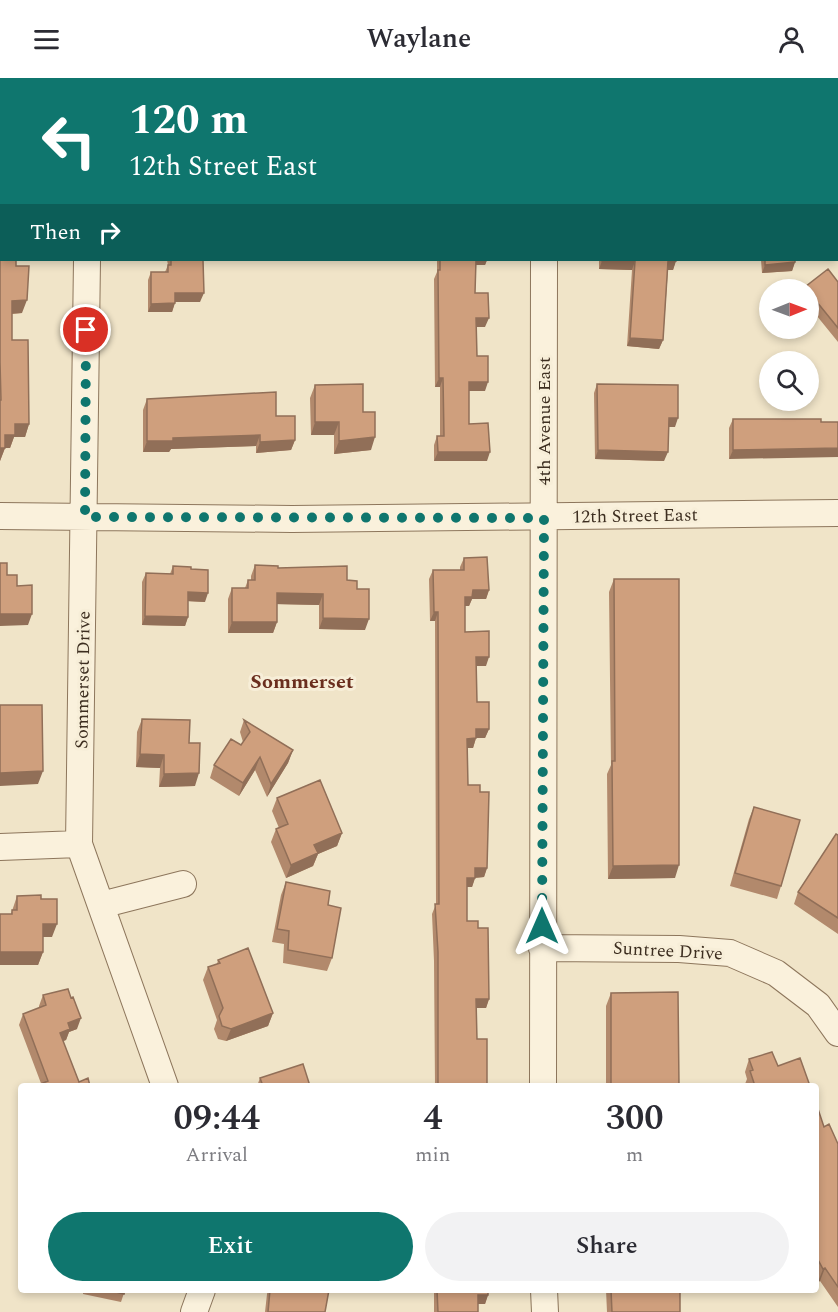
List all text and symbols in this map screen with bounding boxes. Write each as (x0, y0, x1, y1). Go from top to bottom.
text: Waylane (367, 18, 471, 60)
icon: menu (30, 23, 63, 56)
icon: person (775, 23, 808, 56)
text: 120 m (129, 89, 248, 152)
icon: left (30, 102, 108, 180)
text: 12th Street East (129, 146, 317, 188)
text: Then (30, 216, 81, 249)
icon: right (93, 216, 126, 249)
north arrow (759, 279, 819, 339)
map controls (759, 279, 819, 411)
pin (60, 304, 111, 355)
icon: arrive (69, 313, 102, 346)
button: search (759, 351, 819, 411)
street label: 4th Avenue East (531, 357, 558, 485)
street label: 12th Street East (572, 501, 698, 531)
street label: Sommerset Drive (68, 611, 98, 749)
district label: Sommerset (250, 667, 354, 697)
position arrow (510, 894, 574, 958)
street label: Suntree Drive (612, 935, 724, 967)
text: 09:44 (173, 1091, 260, 1146)
text: 4 (423, 1091, 442, 1146)
text: 300 (606, 1091, 664, 1146)
text: Arrival (186, 1140, 248, 1170)
text: min (415, 1140, 450, 1170)
text: m (626, 1140, 643, 1170)
button: Exit (48, 1212, 413, 1281)
button: Share (425, 1212, 789, 1281)

